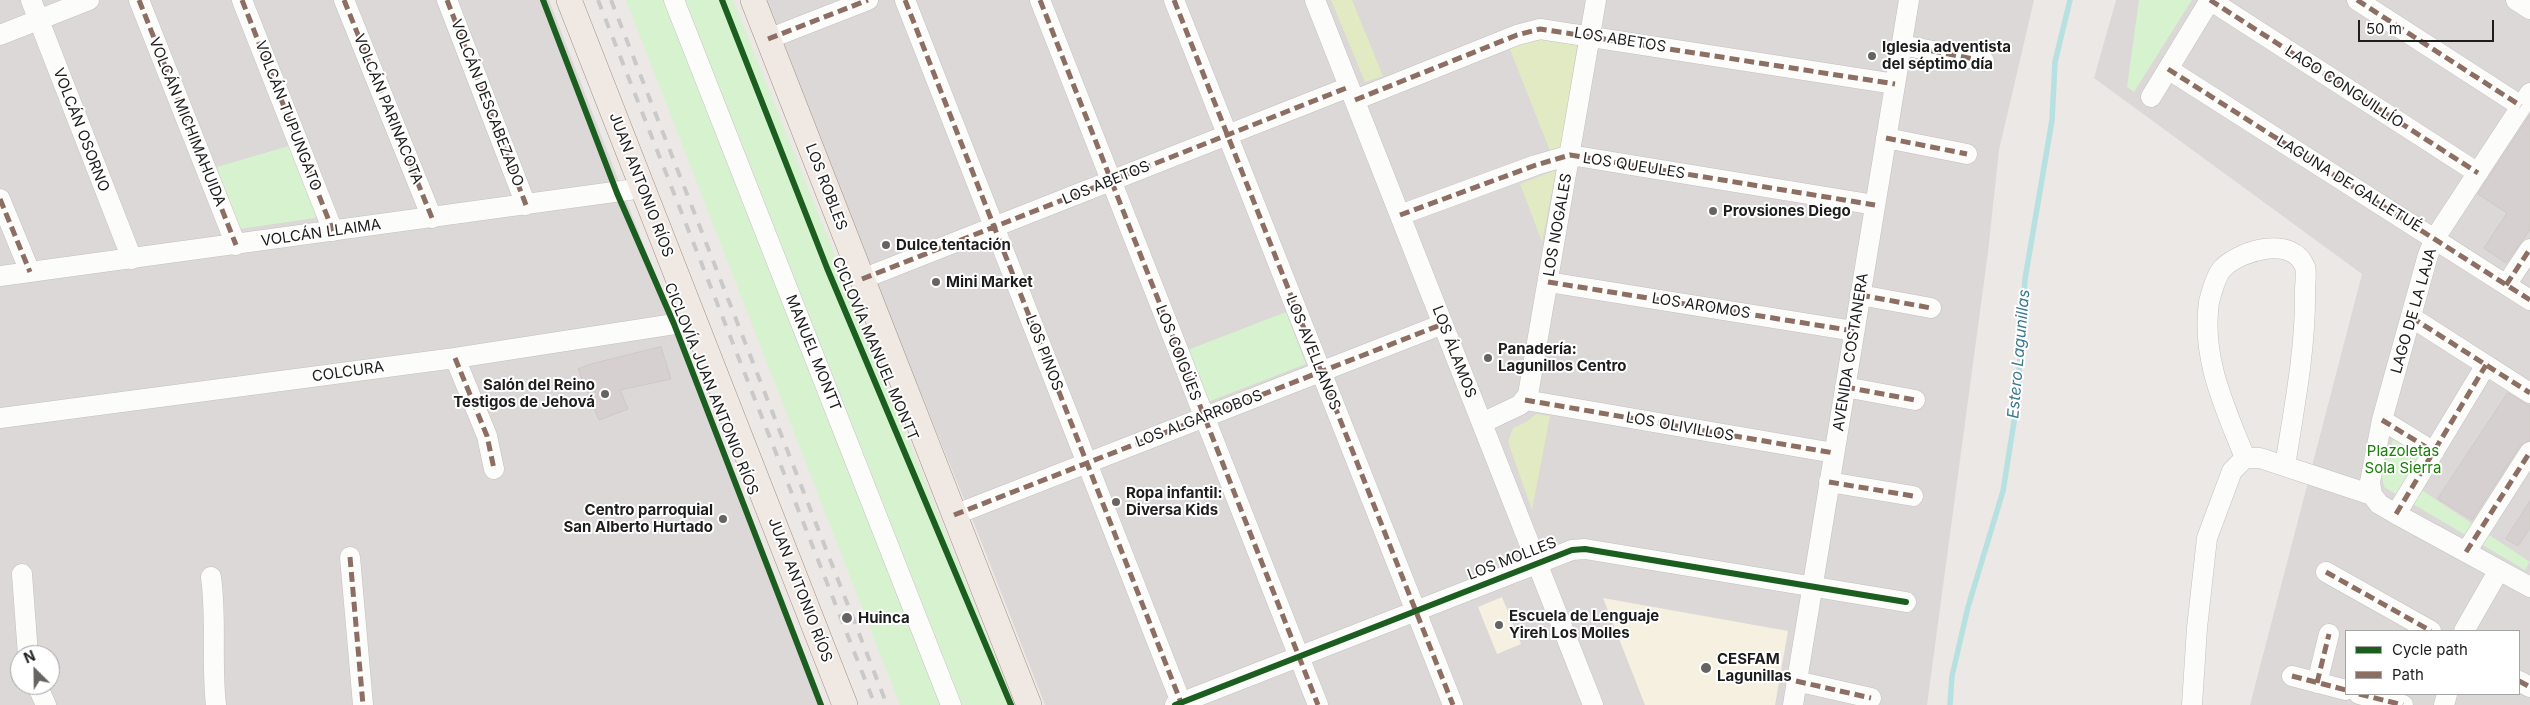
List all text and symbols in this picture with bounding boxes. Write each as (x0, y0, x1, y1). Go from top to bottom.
scale bar (2360, 10, 2496, 42)
street label: VOLCÁN DESCABEZADO (447, 17, 527, 189)
text: 50 m (2366, 19, 2402, 38)
street label: LOS ABETOS (1573, 24, 1667, 56)
street label: VOLCÁN PARINACOTA (350, 31, 426, 187)
street label: VOLCÁN MICHIMAHUIDA (145, 35, 229, 209)
street label: VOLCÁN TUPUNGATO (251, 38, 325, 194)
place label: Iglesia adventista del séptimo día (1882, 38, 2011, 73)
street label: LAGO CONGUILLÍO (2281, 42, 2407, 132)
marker: Iglesia adventista del séptimo día (1866, 50, 1878, 62)
street label: VOLCÁN OSORNO (49, 66, 113, 194)
street label: JUAN ANTONIO RÍOS (605, 110, 677, 260)
street label: LAGUNA DE GALLETUÉ (2273, 132, 2425, 236)
street label: LOS ROBLES (801, 141, 851, 233)
street label: LOS QUEULES (1582, 149, 1686, 183)
street label: LOS ABETOS (1060, 157, 1152, 209)
street label: LOS NOGALES (1540, 172, 1576, 278)
place label: Provsiones Diego (1723, 202, 1851, 220)
marker: Provsiones Diego (1707, 205, 1719, 217)
street label: VOLCÁN LLAIMA (260, 216, 382, 250)
place label: Dulce tentación (896, 236, 1011, 254)
marker: Dulce tentación (880, 239, 892, 251)
street label: LAGO DE LA LAJA (2387, 246, 2441, 376)
street label: CICLOVÍA MANUEL MONTT (828, 255, 922, 443)
street label: AVENIDA COSTANERA (1830, 272, 1872, 432)
place label: Mini Market (946, 273, 1033, 291)
marker: Mini Market (930, 276, 942, 288)
street label: CICLOVÍA JUAN ANTONIO RÍOS (660, 280, 762, 498)
street label: LOS AROMOS (1650, 289, 1752, 323)
water label: Estero Lagunillas (2004, 289, 2034, 419)
street label: MANUEL MONTT (781, 292, 845, 414)
street label: LOS AVELLANOS (1282, 293, 1344, 413)
street label: LOS COIGÜES (1152, 303, 1204, 403)
street label: LOS ÁLAMOS (1428, 303, 1480, 401)
street label: LOS PINOS (1021, 313, 1067, 393)
place label: Panadería: Lagunillos Centro (1498, 340, 1626, 375)
marker: Panadería: Lagunillos Centro (1482, 352, 1494, 364)
street label: COLCURA (311, 358, 385, 386)
place label: Salón del Reino Testigos de Jehová (453, 376, 595, 411)
street label: LOS ALGARROBOS (1133, 386, 1265, 452)
marker: Salón del Reino Testigos de Jehová (599, 388, 611, 400)
street label: LOS OLIVILLOS (1625, 409, 1735, 445)
park label: Plazoletas Sola Sierra (2365, 442, 2441, 477)
place label: Ropa infantil: Diversa Kids (1126, 484, 1222, 519)
marker: Ropa infantil: Diversa Kids (1110, 496, 1122, 508)
place label: Centro parroquial San Alberto Hurtado (564, 501, 713, 536)
marker: Centro parroquial San Alberto Hurtado (717, 513, 729, 525)
street label: JUAN ANTONIO RÍOS (764, 515, 836, 665)
street label: LOS MOLLES (1465, 534, 1559, 584)
place label: Escuela de Lenguaje Yireh Los Molles (1509, 607, 1659, 642)
place label: Huinca (858, 609, 910, 627)
marker: Huinca (840, 611, 854, 625)
marker: Escuela de Lenguaje Yireh Los Molles (1493, 619, 1505, 631)
legend (2345, 630, 2520, 695)
text: Cycle path (2392, 640, 2468, 659)
north arrow (10, 645, 60, 695)
text: N (21, 647, 38, 667)
place label: CESFAM Lagunillas (1717, 650, 1792, 685)
marker: CESFAM Lagunillas (1699, 661, 1713, 675)
text: Path (2392, 665, 2424, 684)

